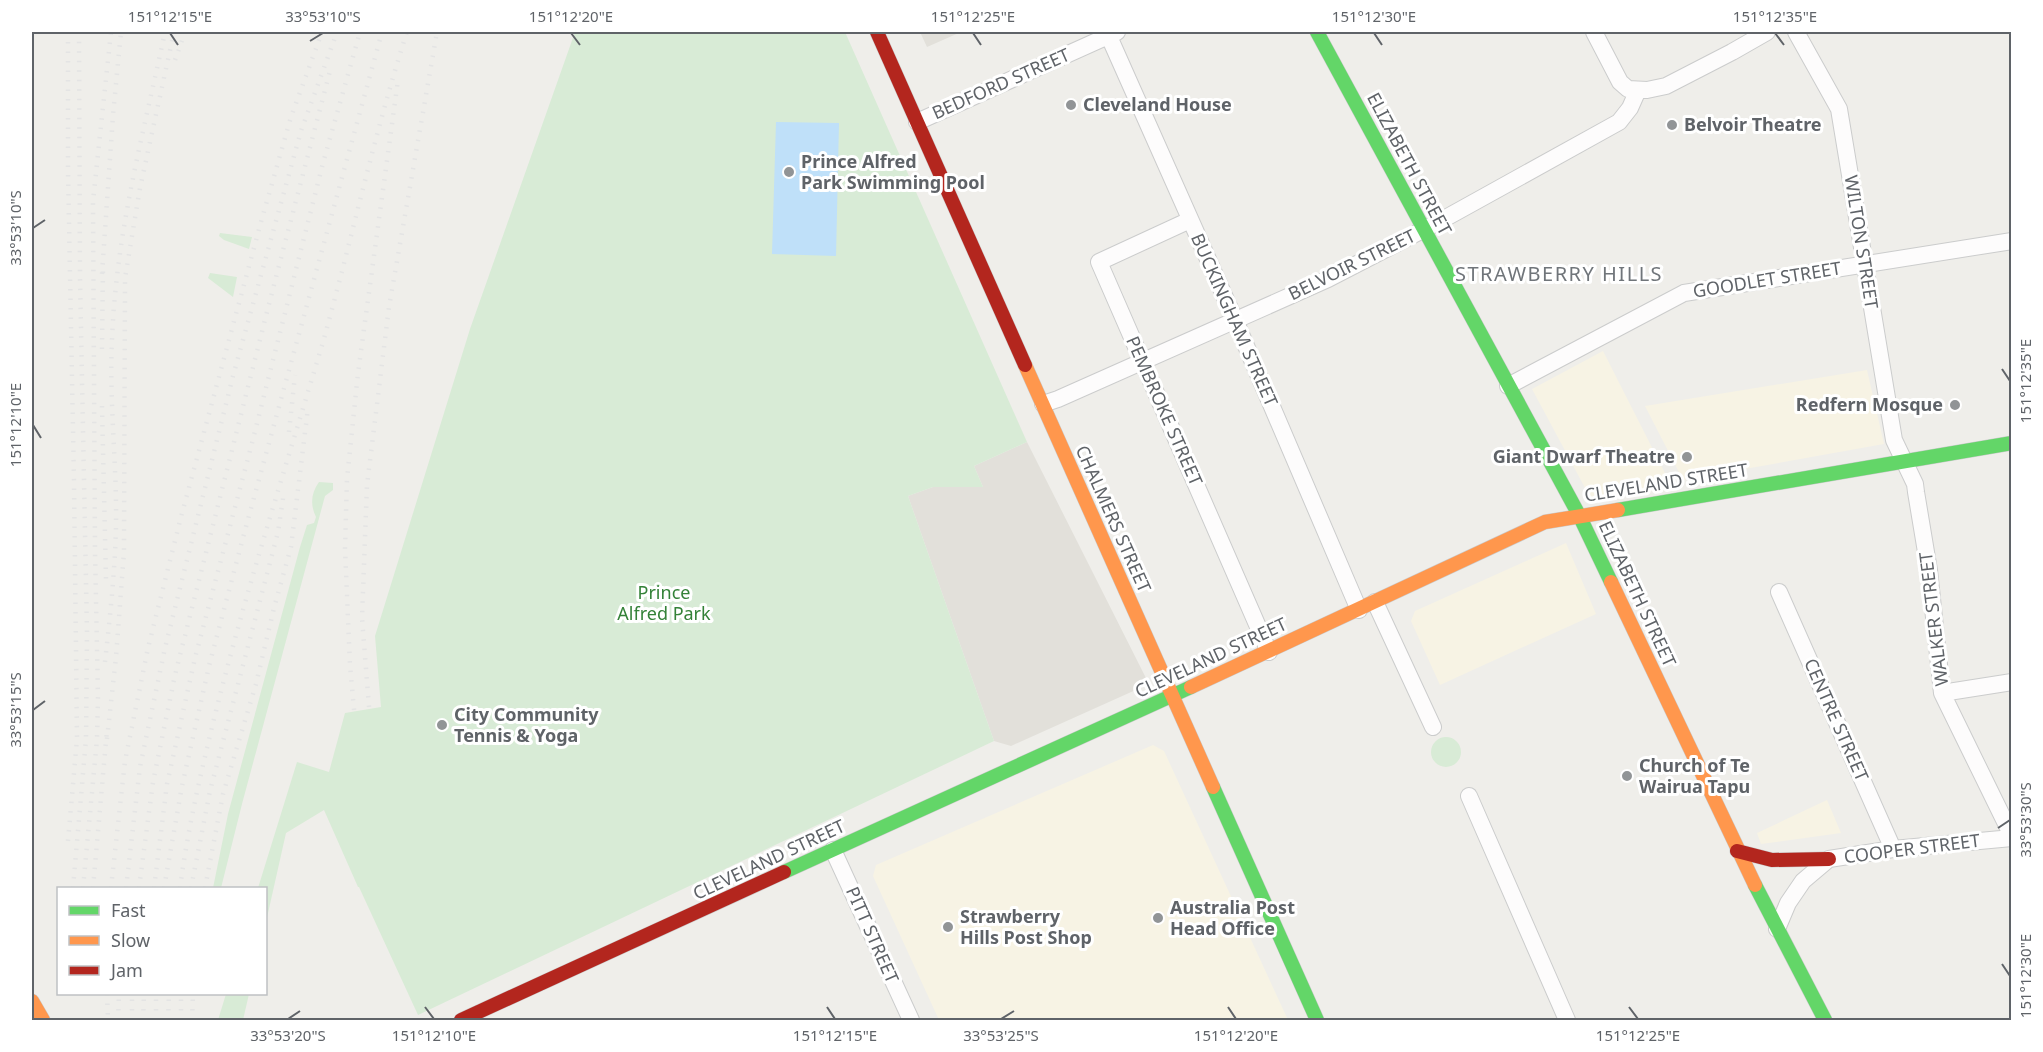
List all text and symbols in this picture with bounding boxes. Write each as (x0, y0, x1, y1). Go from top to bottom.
text: 151°12'15"E (128, 6, 212, 26)
text: 33°53'10"S (285, 6, 361, 26)
text: 151°12'20"E (529, 6, 613, 26)
text: 151°12'25"E (931, 6, 1015, 26)
text: 151°12'30"E (1332, 6, 1416, 26)
text: 151°12'35"E (1733, 6, 1817, 26)
street label: BEDFORD STREET (928, 42, 1073, 124)
street label: ELIZABETH STREET (1362, 88, 1458, 239)
place label: Cleveland House (1083, 92, 1232, 116)
marker: Cleveland House (1064, 98, 1078, 112)
place label: Belvoir Theatre (1684, 112, 1822, 136)
marker: Belvoir Theatre (1665, 118, 1679, 132)
place label: Prince Alfred Park Swimming Pool (801, 149, 985, 194)
marker: Prince Alfred Park Swimming Pool (782, 165, 796, 179)
street label: WILTON STREET (1840, 173, 1884, 310)
text: 33°53'10"S (5, 190, 25, 266)
street label: BELVOIR STREET (1284, 223, 1419, 305)
street label: BUCKINGHAM STREET (1186, 229, 1284, 410)
street label: GOODLET STREET (1691, 255, 1843, 303)
district label: STRAWBERRY HILLS (1455, 260, 1663, 287)
street label: PEMBROKE STREET (1121, 332, 1209, 489)
text: 151°12'35"E (2015, 339, 2035, 423)
text: 151°12'10"E (5, 383, 25, 467)
place label: Redfern Mosque (1796, 392, 1943, 416)
marker: Redfern Mosque (1948, 398, 1962, 412)
street label: CHALMERS STREET (1071, 441, 1157, 596)
place label: Giant Dwarf Theatre (1493, 444, 1675, 468)
marker: Giant Dwarf Theatre (1680, 450, 1694, 464)
street label: CLEVELAND STREET (1582, 457, 1749, 507)
street label: ELIZABETH STREET (1594, 517, 1682, 670)
street label: WALKER STREET (1913, 551, 1953, 688)
park label: Prince Alfred Park (617, 580, 711, 625)
street label: CLEVELAND STREET (1131, 611, 1290, 703)
street label: CENTRE STREET (1799, 654, 1875, 785)
text: 33°53'15"S (5, 672, 25, 748)
place label: City Community Tennis & Yoga (454, 702, 599, 747)
marker: City Community Tennis & Yoga (435, 718, 449, 732)
place label: Church of Te Wairua Tapu (1639, 753, 1750, 798)
marker: Church of Te Wairua Tapu (1620, 769, 1634, 783)
text: 33°53'30"S (2015, 782, 2035, 858)
street label: CLEVELAND STREET (689, 813, 848, 905)
street label: COOPER STREET (1842, 828, 1981, 868)
street label: PITT STREET (841, 883, 905, 987)
legend (57, 887, 267, 995)
place label: Australia Post Head Office (1170, 895, 1295, 940)
text: Fast (111, 898, 146, 922)
place label: Strawberry Hills Post Shop (960, 904, 1092, 949)
marker: Australia Post Head Office (1151, 911, 1165, 925)
marker: Strawberry Hills Post Shop (941, 920, 955, 934)
text: Slow (111, 928, 150, 952)
text: 151°12'30"E (2015, 934, 2035, 1018)
text: Jam (109, 958, 143, 982)
text: 33°53'20"S (250, 1025, 326, 1045)
text: 151°12'10"E (392, 1025, 476, 1045)
text: 151°12'15"E (793, 1025, 877, 1045)
text: 33°53'25"S (963, 1025, 1039, 1045)
text: 151°12'20"E (1194, 1025, 1278, 1045)
text: 151°12'25"E (1596, 1025, 1680, 1045)

